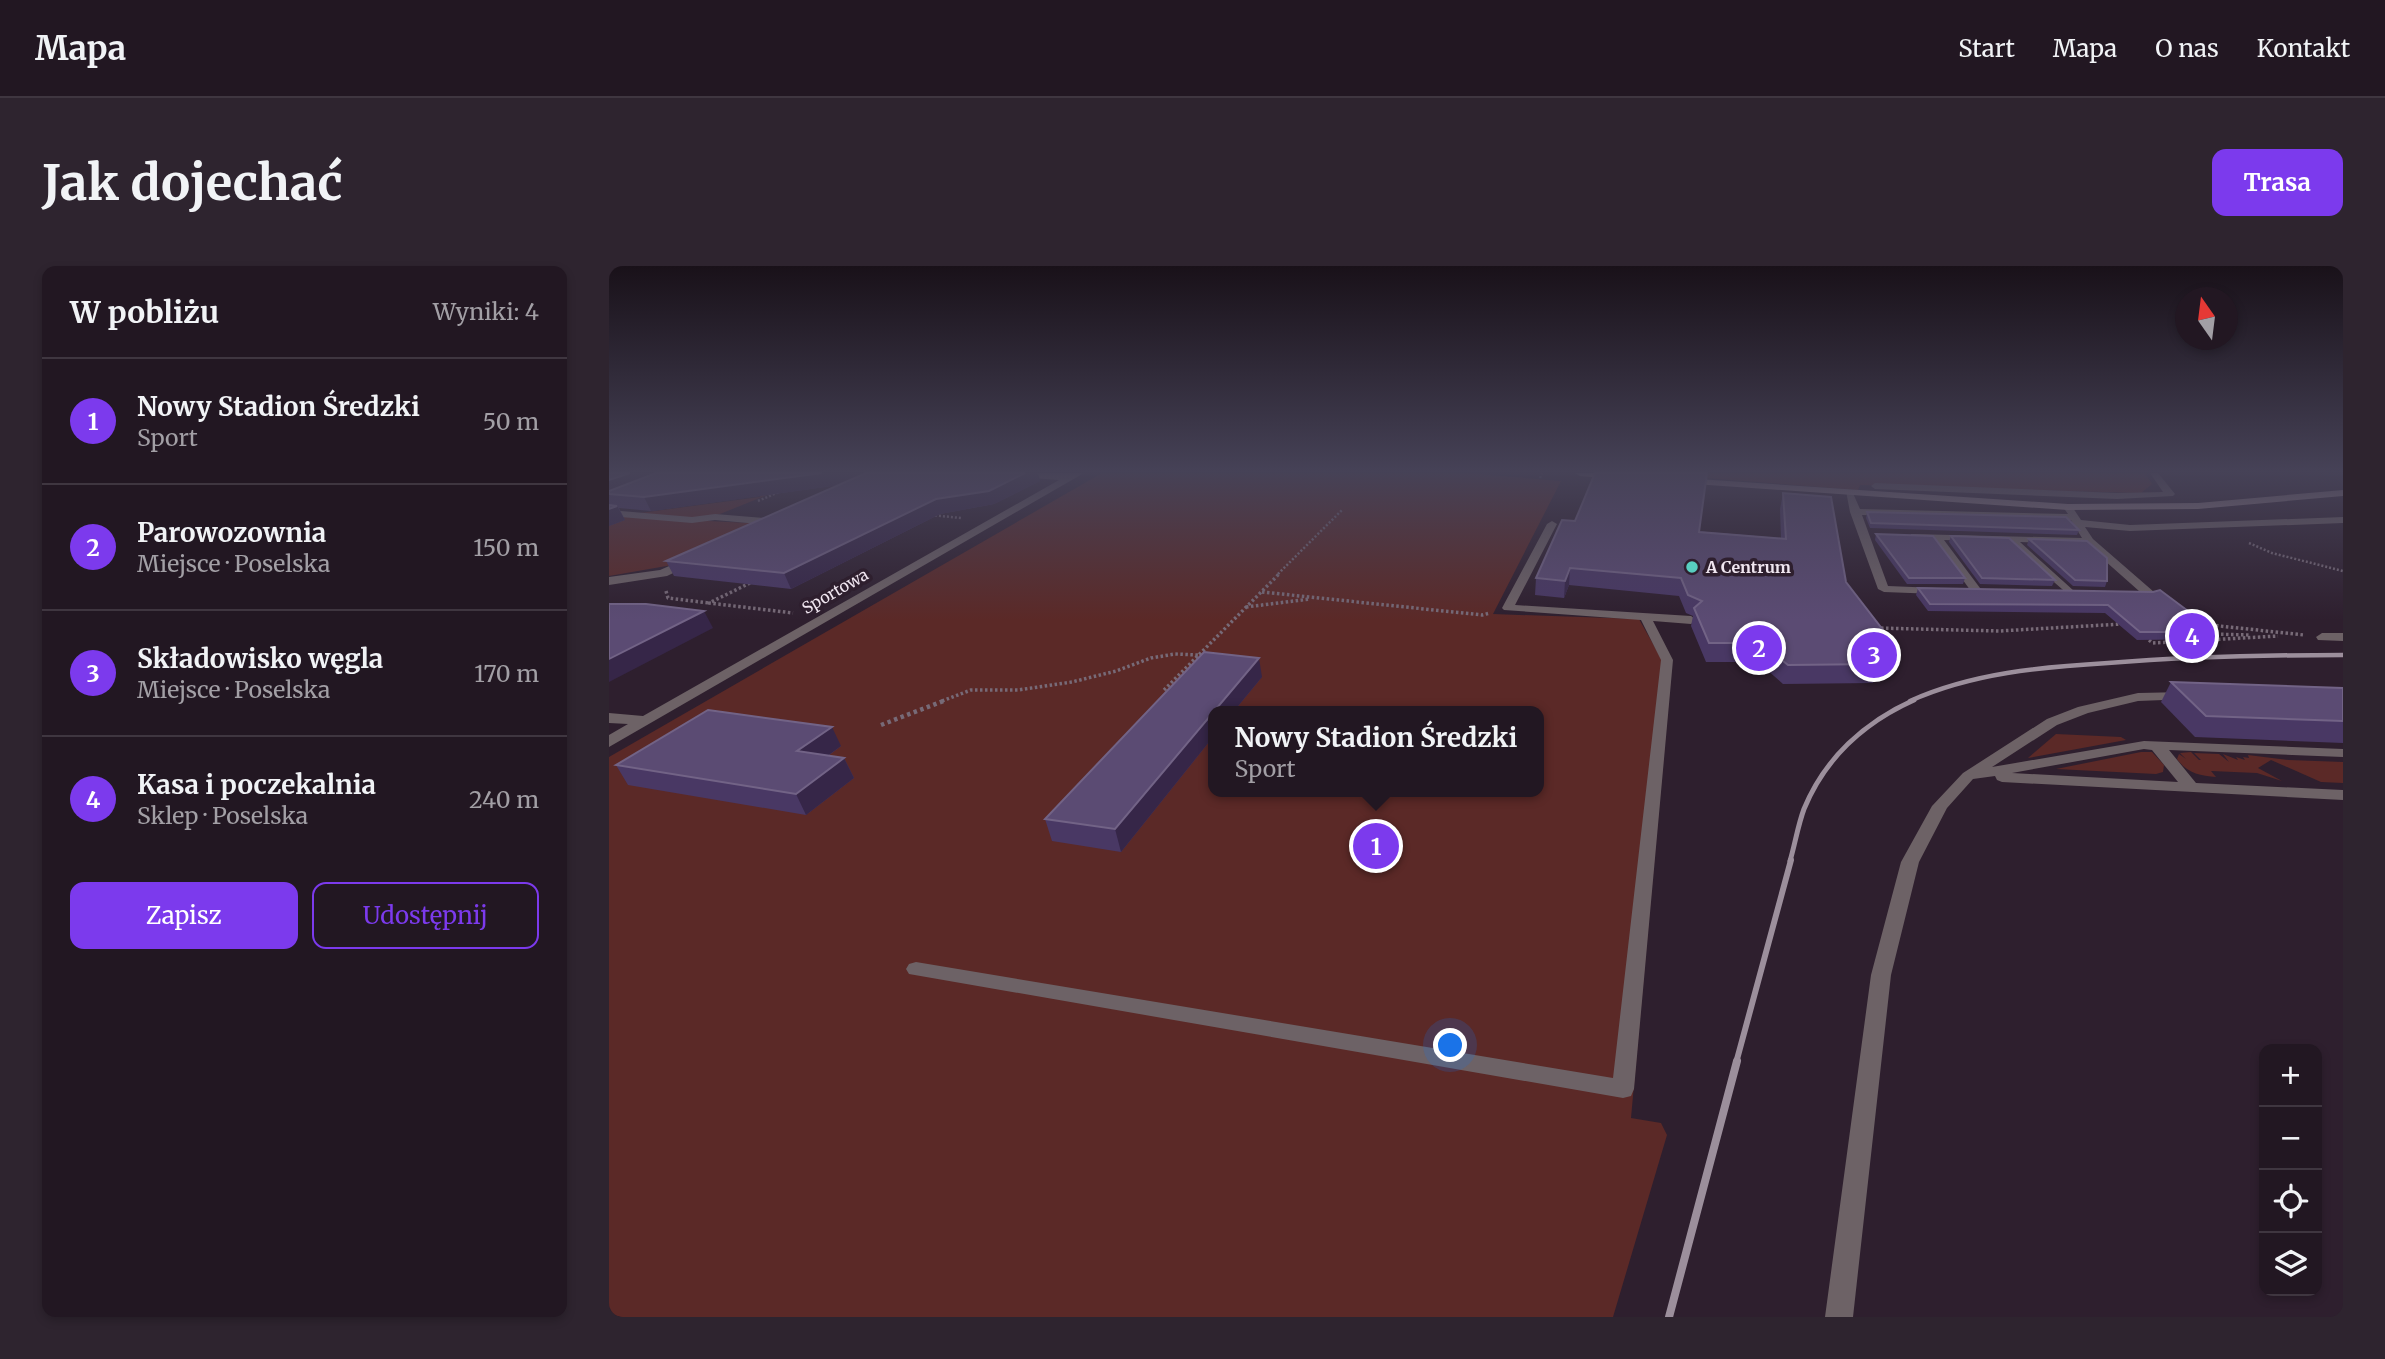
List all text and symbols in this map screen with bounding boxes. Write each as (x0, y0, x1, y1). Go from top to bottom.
text: Mapa (35, 28, 126, 69)
text: Start (1958, 33, 2015, 64)
text: Mapa (2053, 33, 2117, 64)
text: O nas (2155, 33, 2219, 64)
text: Kontakt (2257, 33, 2350, 64)
button: Trasa (2212, 149, 2343, 216)
text: Jak dojechać (42, 152, 342, 213)
north arrow (2175, 287, 2238, 350)
text: W pobliżu (70, 293, 219, 331)
text: Wyniki: 4 (433, 297, 539, 326)
text: Nowy Stadion Średzki (137, 390, 420, 423)
text: 1 (88, 407, 98, 436)
text: 50 m (483, 407, 539, 436)
text: Sport (137, 423, 198, 452)
text: Parowozownia (137, 516, 326, 549)
text: 2 (86, 533, 100, 562)
text: 150 m (473, 533, 539, 562)
text: Miejsce · Poselska (137, 549, 330, 578)
place label: A Centrum (1705, 557, 1791, 577)
marker: A Centrum (1684, 559, 1700, 575)
street label: Sportowa (798, 564, 872, 618)
pin: 4 (2169, 610, 2215, 662)
pin: 2 (1736, 622, 1782, 674)
pin: 3 (1851, 629, 1897, 681)
text: Składowisko węgla (137, 642, 383, 675)
text: 3 (86, 659, 100, 688)
text: 170 m (474, 659, 539, 688)
text: Miejsce · Poselska (137, 675, 330, 704)
popup (1208, 706, 1544, 797)
text: Nowy Stadion Średzki (1235, 721, 1517, 754)
text: Sport (1235, 754, 1295, 783)
text: Kasa i poczekalnia (137, 768, 376, 801)
text: 4 (86, 785, 100, 814)
text: 240 m (469, 785, 539, 814)
text: Sklep · Poselska (137, 801, 308, 830)
pin: 1 (1353, 820, 1399, 872)
button: Zapisz (70, 882, 298, 949)
button: Udostępnij (312, 882, 539, 949)
your location (1433, 1028, 1467, 1062)
map controls (2259, 1044, 2322, 1296)
button: + (2259, 1044, 2322, 1107)
button: − (2259, 1107, 2322, 1170)
button: locate (2259, 1170, 2322, 1233)
button: layers (2259, 1233, 2322, 1296)

